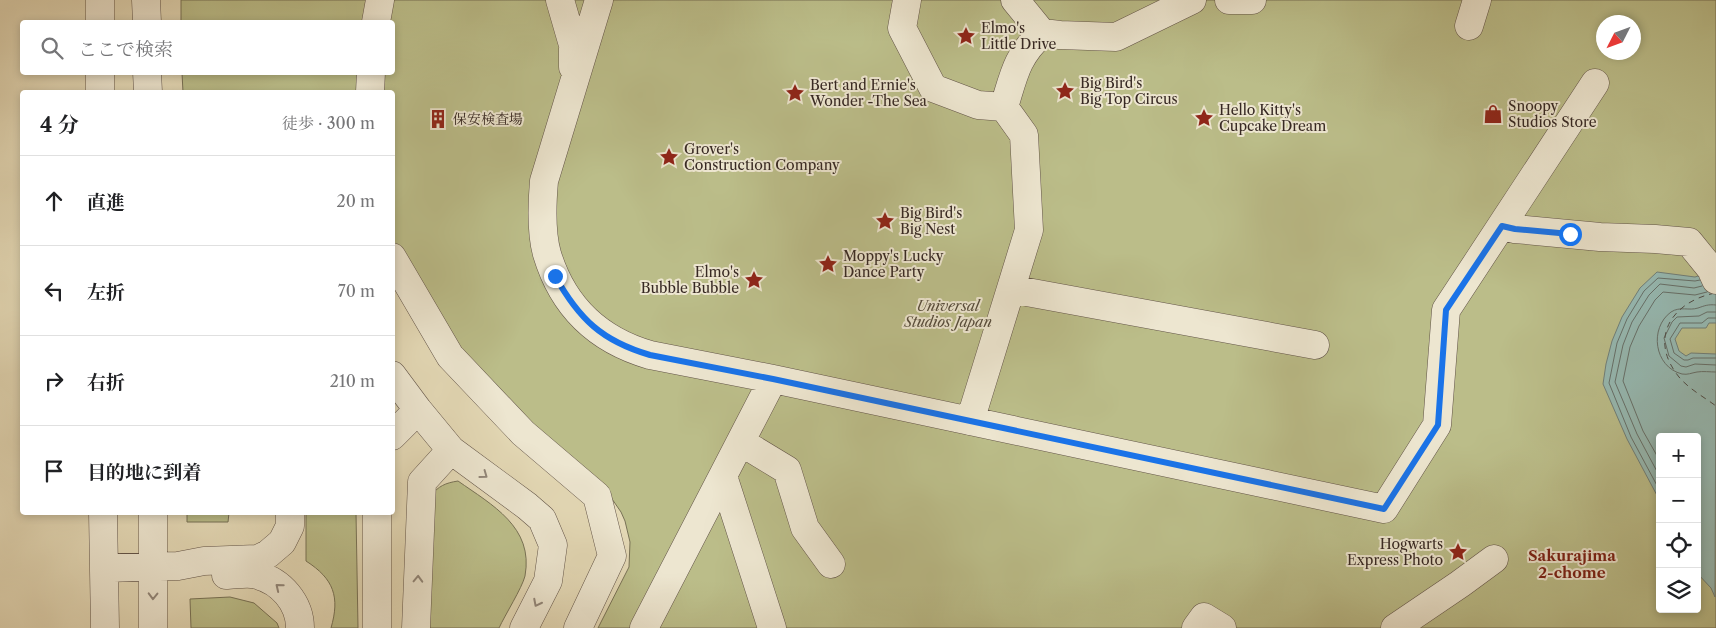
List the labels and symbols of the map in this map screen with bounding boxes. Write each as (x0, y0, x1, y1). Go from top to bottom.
north arrow (1596, 15, 1641, 60)
place label: Elmo's Little Drive (981, 19, 1057, 53)
place icon: Elmo's Little Drive (955, 25, 977, 47)
place label: Big Bird's Big Top Circus (1080, 74, 1178, 108)
place label: Bert and Ernie's Wonder -The Sea (809, 76, 928, 110)
place icon: Big Bird's Big Top Circus (1054, 80, 1076, 102)
place icon: Bert and Ernie's Wonder -The Sea (784, 82, 806, 104)
place label: Snoopy Studios Store (1508, 97, 1597, 131)
place label: Hello Kitty's Cupcake Dream (1219, 101, 1326, 135)
shop icon: Snoopy Studios Store (1482, 103, 1504, 125)
place icon: Hello Kitty's Cupcake Dream (1193, 107, 1215, 129)
building icon: 保安検査場 (427, 108, 449, 130)
place label: 保安検査場 (453, 110, 523, 128)
place label: Grover's Construction Company (684, 140, 840, 174)
place icon: Grover's Construction Company (658, 146, 680, 168)
place label: Big Bird's Big Nest (900, 204, 962, 238)
place icon: Big Bird's Big Nest (874, 210, 896, 232)
route start (1559, 223, 1582, 246)
place label: Moppy's Lucky Dance Party (843, 247, 944, 281)
place icon: Moppy's Lucky Dance Party (817, 253, 839, 275)
place label: Elmo's Bubble Bubble (641, 263, 739, 297)
route end (544, 265, 567, 288)
place icon: Elmo's Bubble Bubble (743, 269, 765, 291)
park label: Universal Studios Japan (903, 297, 992, 331)
one-way arrow (478, 469, 487, 477)
place label: Hogwarts Express Photo (1347, 535, 1443, 569)
place icon: Hogwarts Express Photo (1447, 541, 1469, 563)
district label: Sakurajima 2-chome (1528, 546, 1616, 582)
one-way arrow (413, 575, 424, 583)
one-way arrow (275, 583, 284, 592)
one-way arrow (148, 592, 158, 600)
one-way arrow (533, 598, 543, 607)

